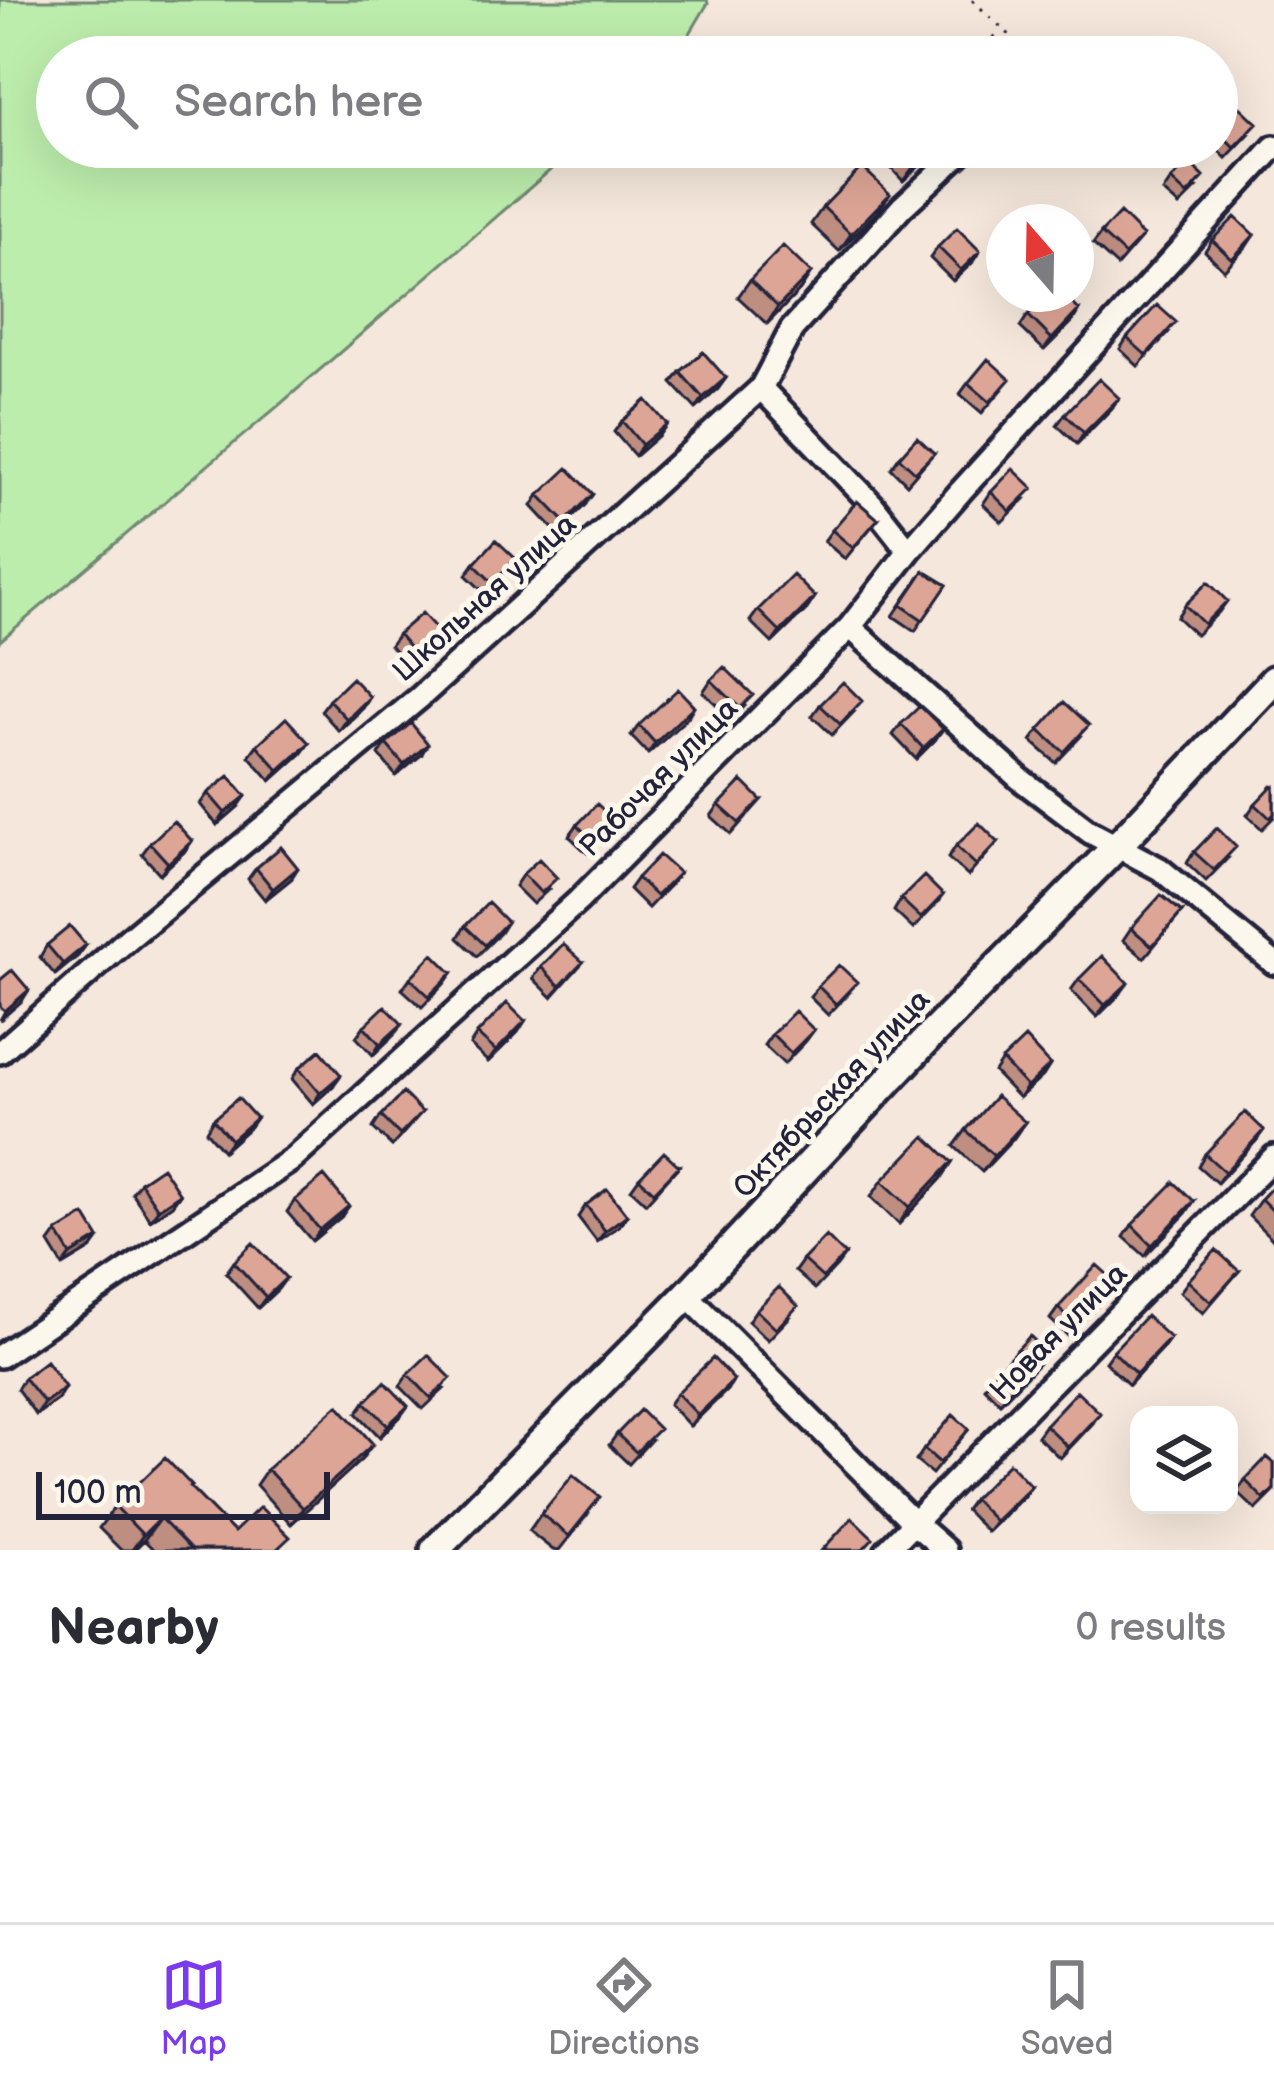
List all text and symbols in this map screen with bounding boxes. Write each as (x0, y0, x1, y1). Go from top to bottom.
search box (36, 36, 1238, 168)
icon: search (78, 69, 144, 135)
text: Search here (174, 75, 423, 130)
north arrow (986, 204, 1094, 312)
street label: Школьная улица (386, 506, 584, 690)
street label: Рабочая улица (572, 691, 746, 865)
street label: Октябрьская улица (726, 982, 938, 1206)
street label: Новая улица (983, 1256, 1135, 1408)
map controls (1130, 1406, 1238, 1514)
button: layers (1130, 1406, 1238, 1514)
scale bar (36, 1466, 330, 1519)
text: 100 m (54, 1473, 142, 1513)
text: Nearby (48, 1598, 219, 1659)
text: 0 results (1075, 1605, 1226, 1652)
tab: Map (161, 1952, 227, 2064)
tab: Directions (548, 1952, 700, 2064)
tab: Saved (1021, 1952, 1113, 2064)

